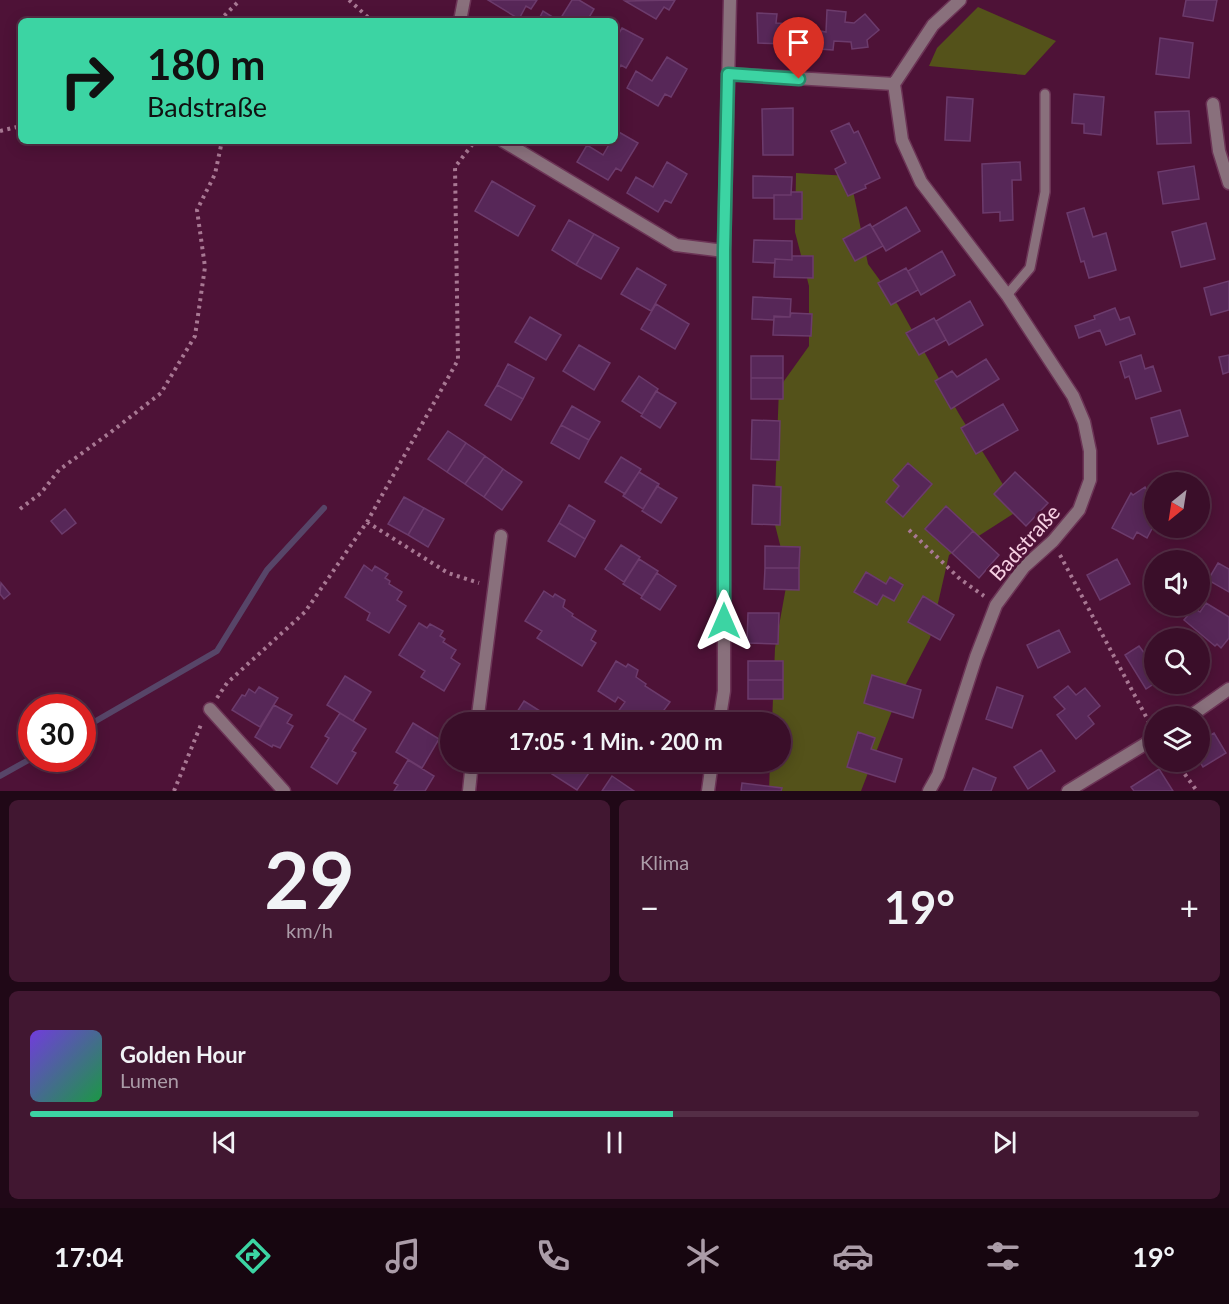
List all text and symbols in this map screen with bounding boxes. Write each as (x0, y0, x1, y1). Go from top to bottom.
pin (773, 17, 824, 79)
icon: arrive (782, 26, 815, 59)
text: 180 m (147, 39, 265, 89)
icon: right (48, 42, 126, 120)
text: Badstraße (147, 90, 267, 123)
north arrow (1144, 472, 1210, 538)
map controls (1144, 472, 1210, 772)
street label: Badstraße (983, 499, 1064, 585)
button: sound (1144, 550, 1210, 616)
position arrow (692, 589, 756, 653)
button: search (1144, 628, 1210, 694)
speed limit sign: 30 (18, 694, 96, 772)
button: layers (1144, 706, 1210, 772)
text: 17:05 · 1 Min. · 200 m (508, 728, 723, 755)
text: 29 (264, 832, 355, 926)
text: Klima (640, 850, 689, 874)
text: 19° (884, 880, 955, 934)
text: − (640, 887, 659, 927)
text: + (1180, 887, 1199, 927)
text: km/h (286, 918, 333, 942)
text: Golden Hour (120, 1041, 246, 1068)
text: Lumen (120, 1068, 179, 1092)
icon: previous (208, 1126, 241, 1159)
icon: pause (598, 1126, 631, 1159)
icon: next (988, 1126, 1021, 1159)
icon: directions (232, 1235, 274, 1277)
icon: music (382, 1235, 424, 1277)
icon: phone (532, 1235, 574, 1277)
icon: climate (682, 1235, 724, 1277)
icon: car (832, 1235, 874, 1277)
icon: filters (982, 1235, 1024, 1277)
text: 17:04 (54, 1240, 124, 1273)
text: 19° (1132, 1240, 1175, 1273)

